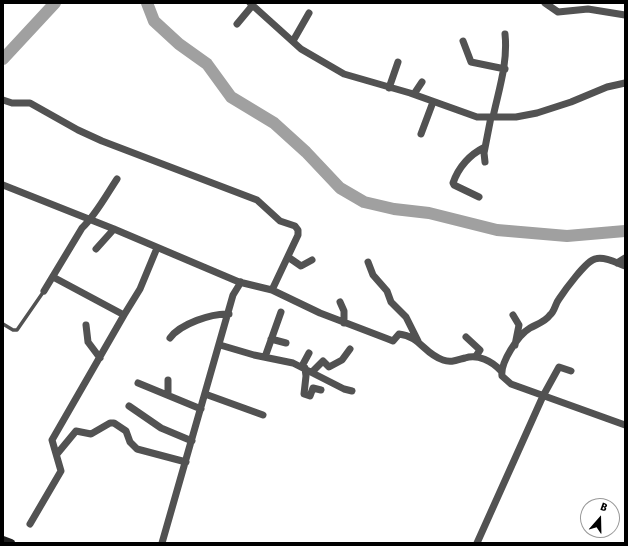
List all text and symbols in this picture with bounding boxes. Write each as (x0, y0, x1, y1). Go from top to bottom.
north arrow (580, 498, 620, 538)
text: B (599, 500, 609, 514)

